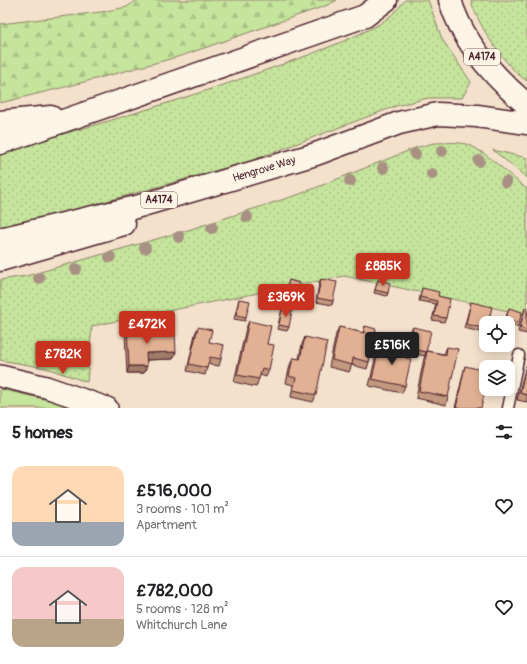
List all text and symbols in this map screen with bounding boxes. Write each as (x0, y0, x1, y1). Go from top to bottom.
road number: A4174 (464, 49, 500, 65)
street label: Hengrove Way (231, 153, 297, 185)
road number: A4174 (141, 192, 177, 208)
pin: £885K (355, 253, 411, 287)
text: £885K (365, 258, 401, 274)
pin: £369K (258, 284, 314, 318)
text: £369K (267, 289, 305, 305)
pin: £472K (119, 311, 175, 345)
text: £472K (128, 316, 166, 332)
map controls (479, 316, 515, 396)
button: locate (479, 316, 515, 352)
pin: £516K (364, 332, 420, 366)
text: £516K (374, 337, 410, 353)
pin: £782K (35, 341, 91, 375)
text: £782K (45, 346, 81, 362)
button: layers (479, 360, 515, 396)
icon: filters (493, 421, 515, 443)
text: 5 homes (12, 422, 73, 443)
text: £516,000 (136, 480, 212, 501)
icon: home (44, 482, 92, 530)
icon: heart (493, 495, 515, 517)
text: 3 rooms · 101 m² (136, 501, 229, 517)
text: Apartment (136, 517, 197, 533)
text: £782,000 (136, 580, 213, 601)
icon: home (44, 583, 92, 631)
icon: heart (493, 596, 515, 618)
text: 5 rooms · 128 m² (136, 601, 229, 617)
text: Whitchurch Lane (136, 617, 227, 633)

